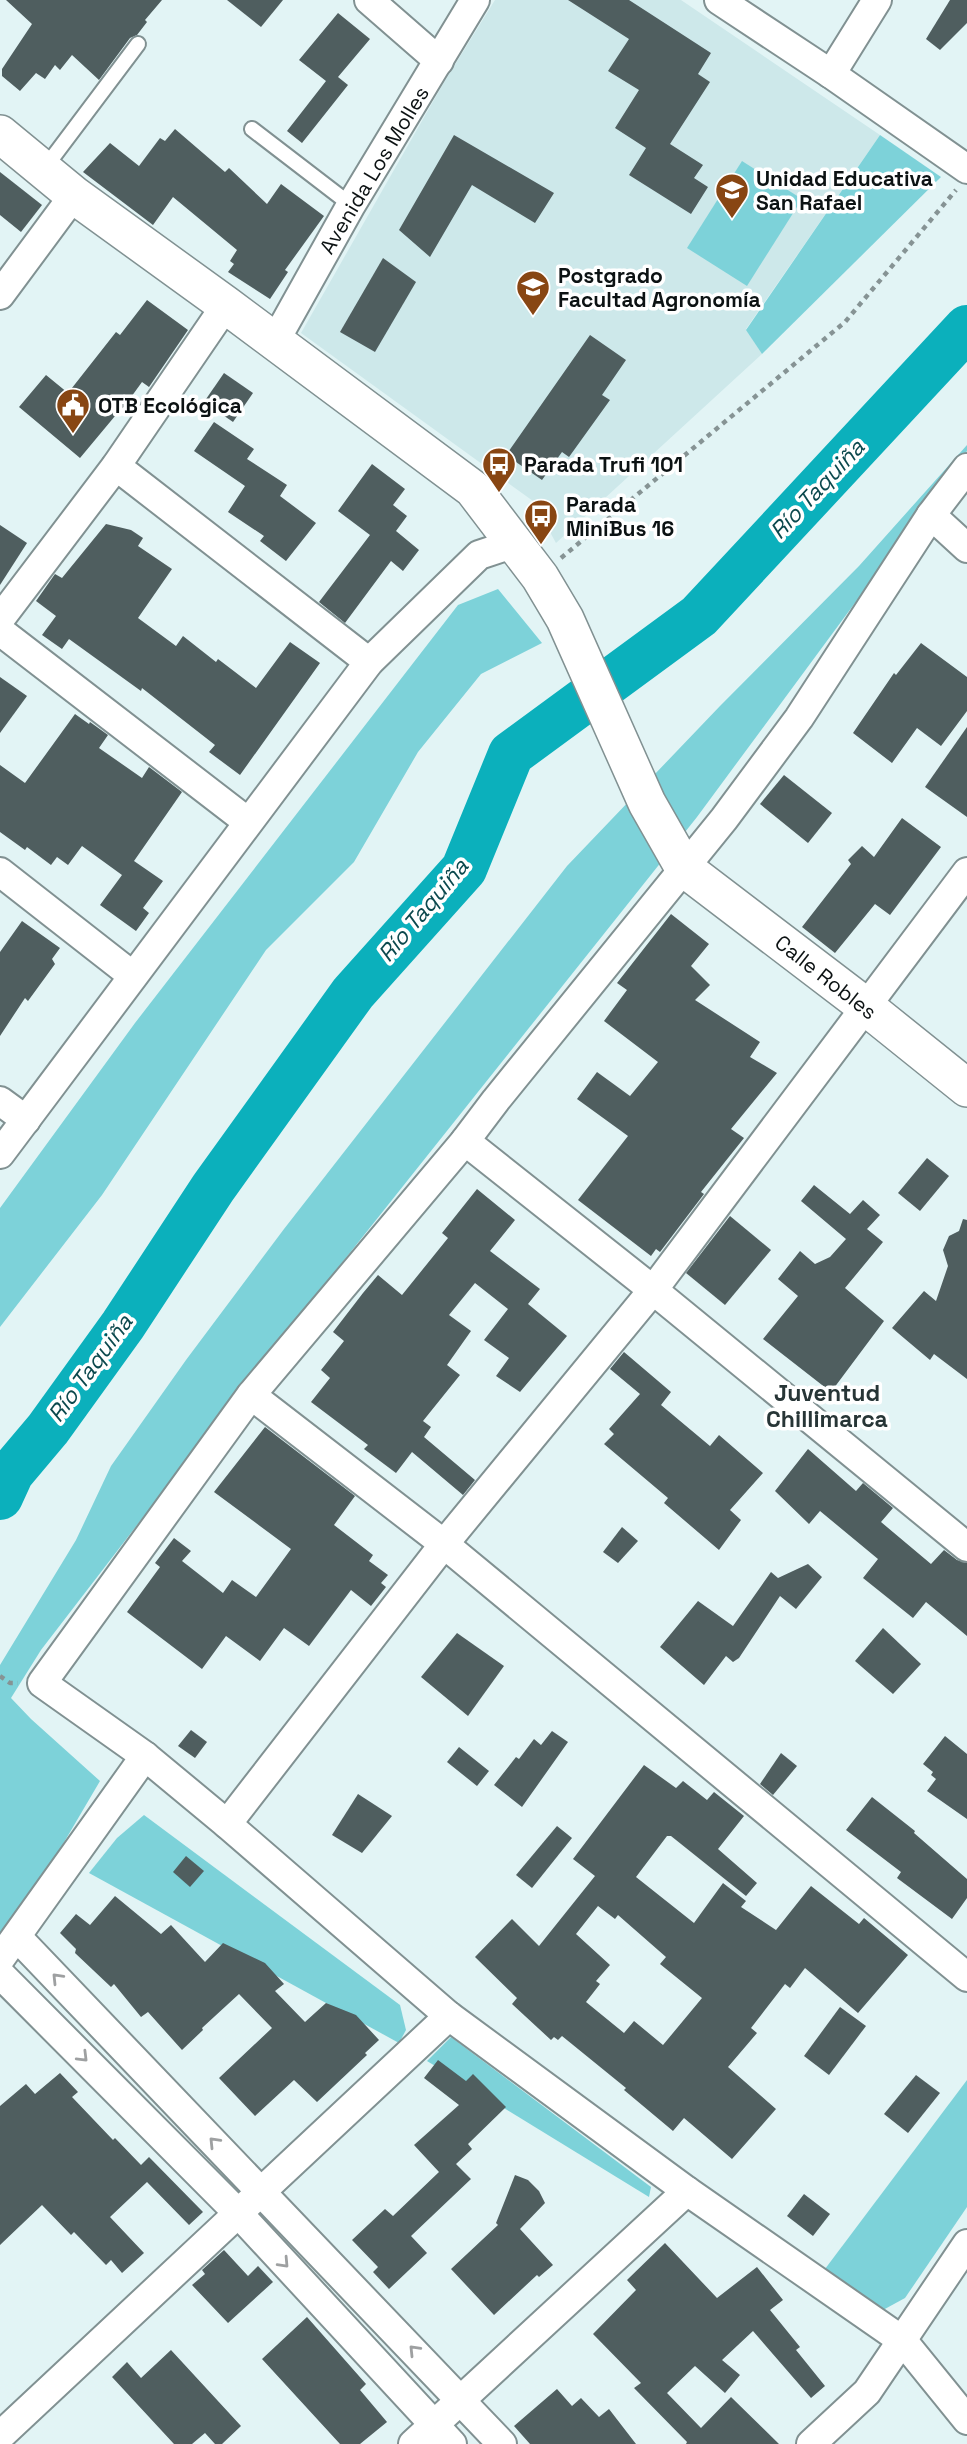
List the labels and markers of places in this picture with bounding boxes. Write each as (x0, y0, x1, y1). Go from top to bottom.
place label: Unidad Educativa San Rafael (756, 165, 933, 216)
school or university icon: Unidad Educativa San Rafael (713, 171, 751, 220)
place label: Postgrado Facultad Agronomía (558, 262, 761, 313)
school or university icon: Postgrado Facultad Agronomía (514, 268, 552, 317)
public building icon: OTB Ecológica (54, 386, 92, 435)
place label: OTB Ecológica (98, 392, 242, 419)
bus stop icon: Parada Trufi 101 (480, 445, 518, 494)
place label: Parada Trufi 101 (524, 451, 683, 478)
place label: Parada MiniBus 16 (566, 491, 674, 542)
bus stop icon: Parada MiniBus 16 (522, 497, 560, 546)

